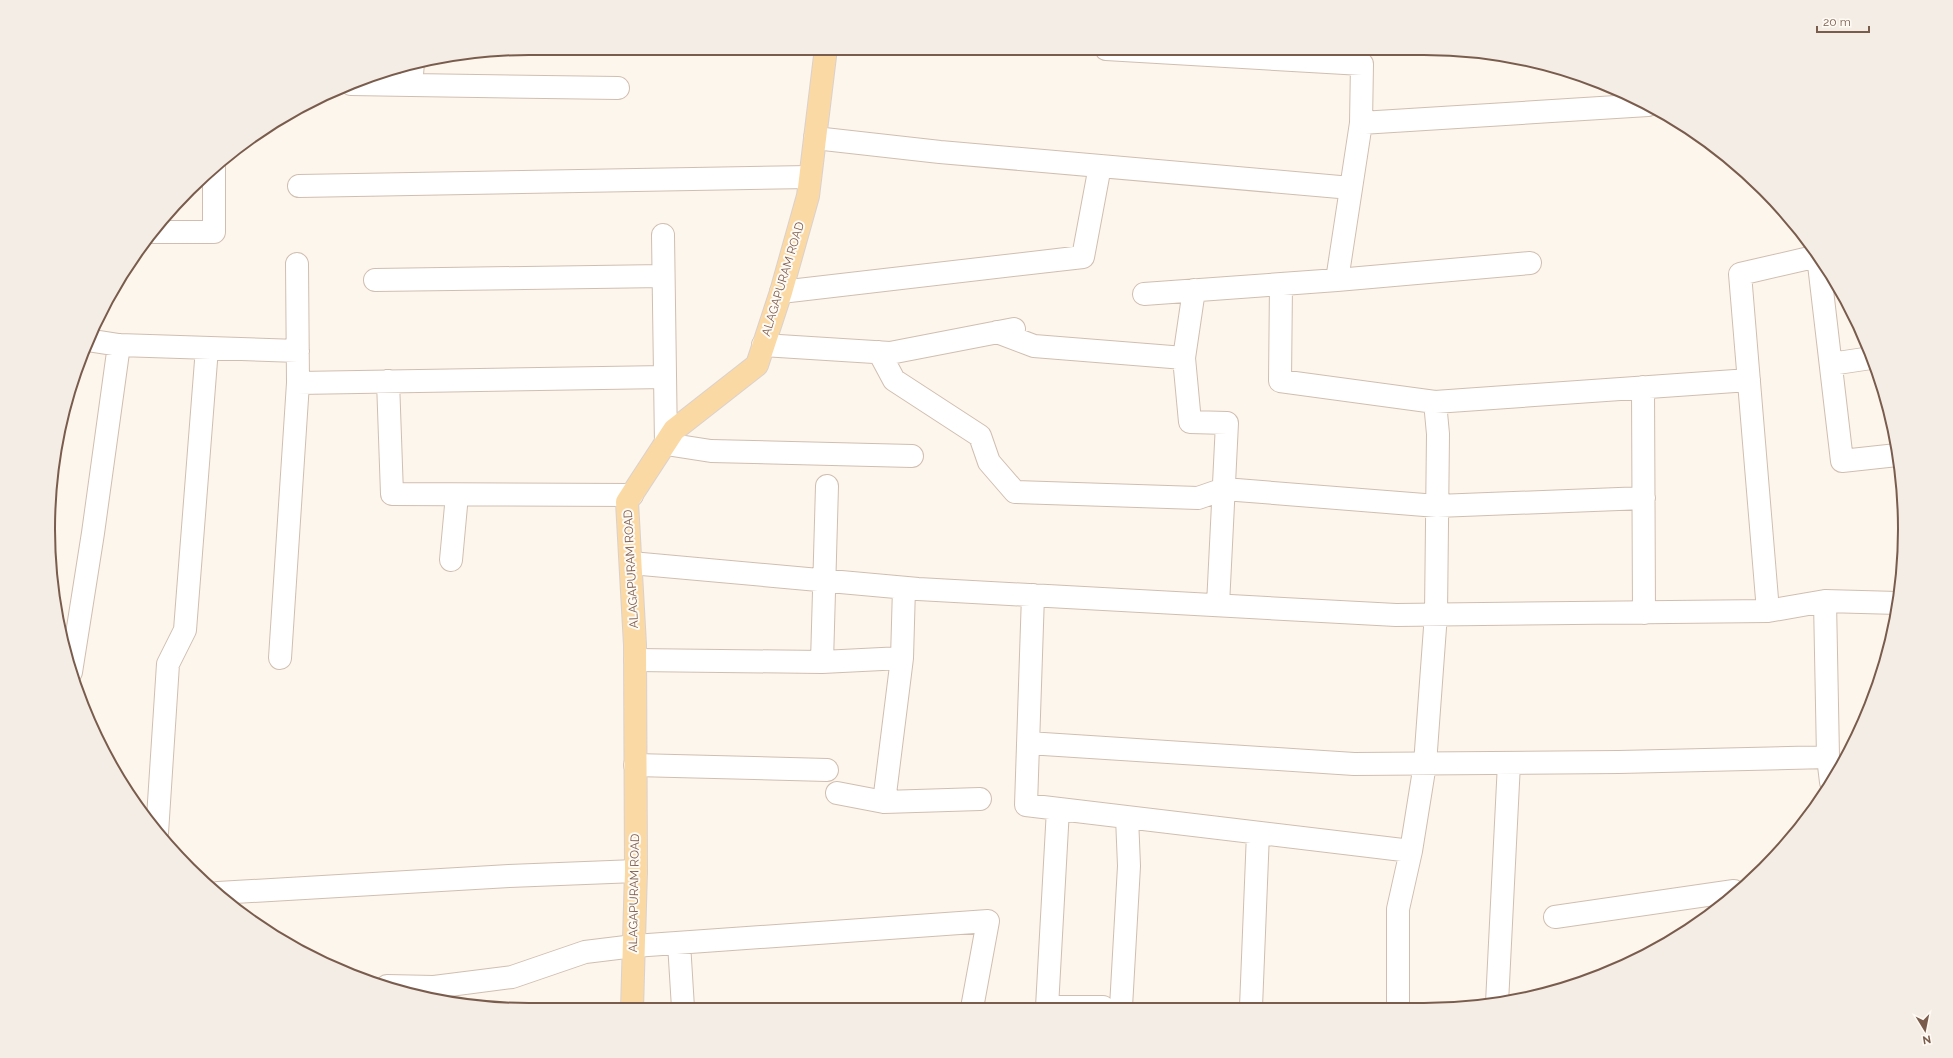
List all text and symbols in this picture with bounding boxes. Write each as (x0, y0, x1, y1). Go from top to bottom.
scale bar (1817, 8, 1869, 34)
text: 20 m (1823, 15, 1851, 29)
street label: ALAGAPURAM ROAD (759, 220, 807, 338)
street label: ALAGAPURAM ROAD (621, 509, 641, 629)
street label: ALAGAPURAM ROAD (626, 833, 642, 953)
north arrow (1905, 1010, 1945, 1050)
text: N (1921, 1032, 1932, 1046)

